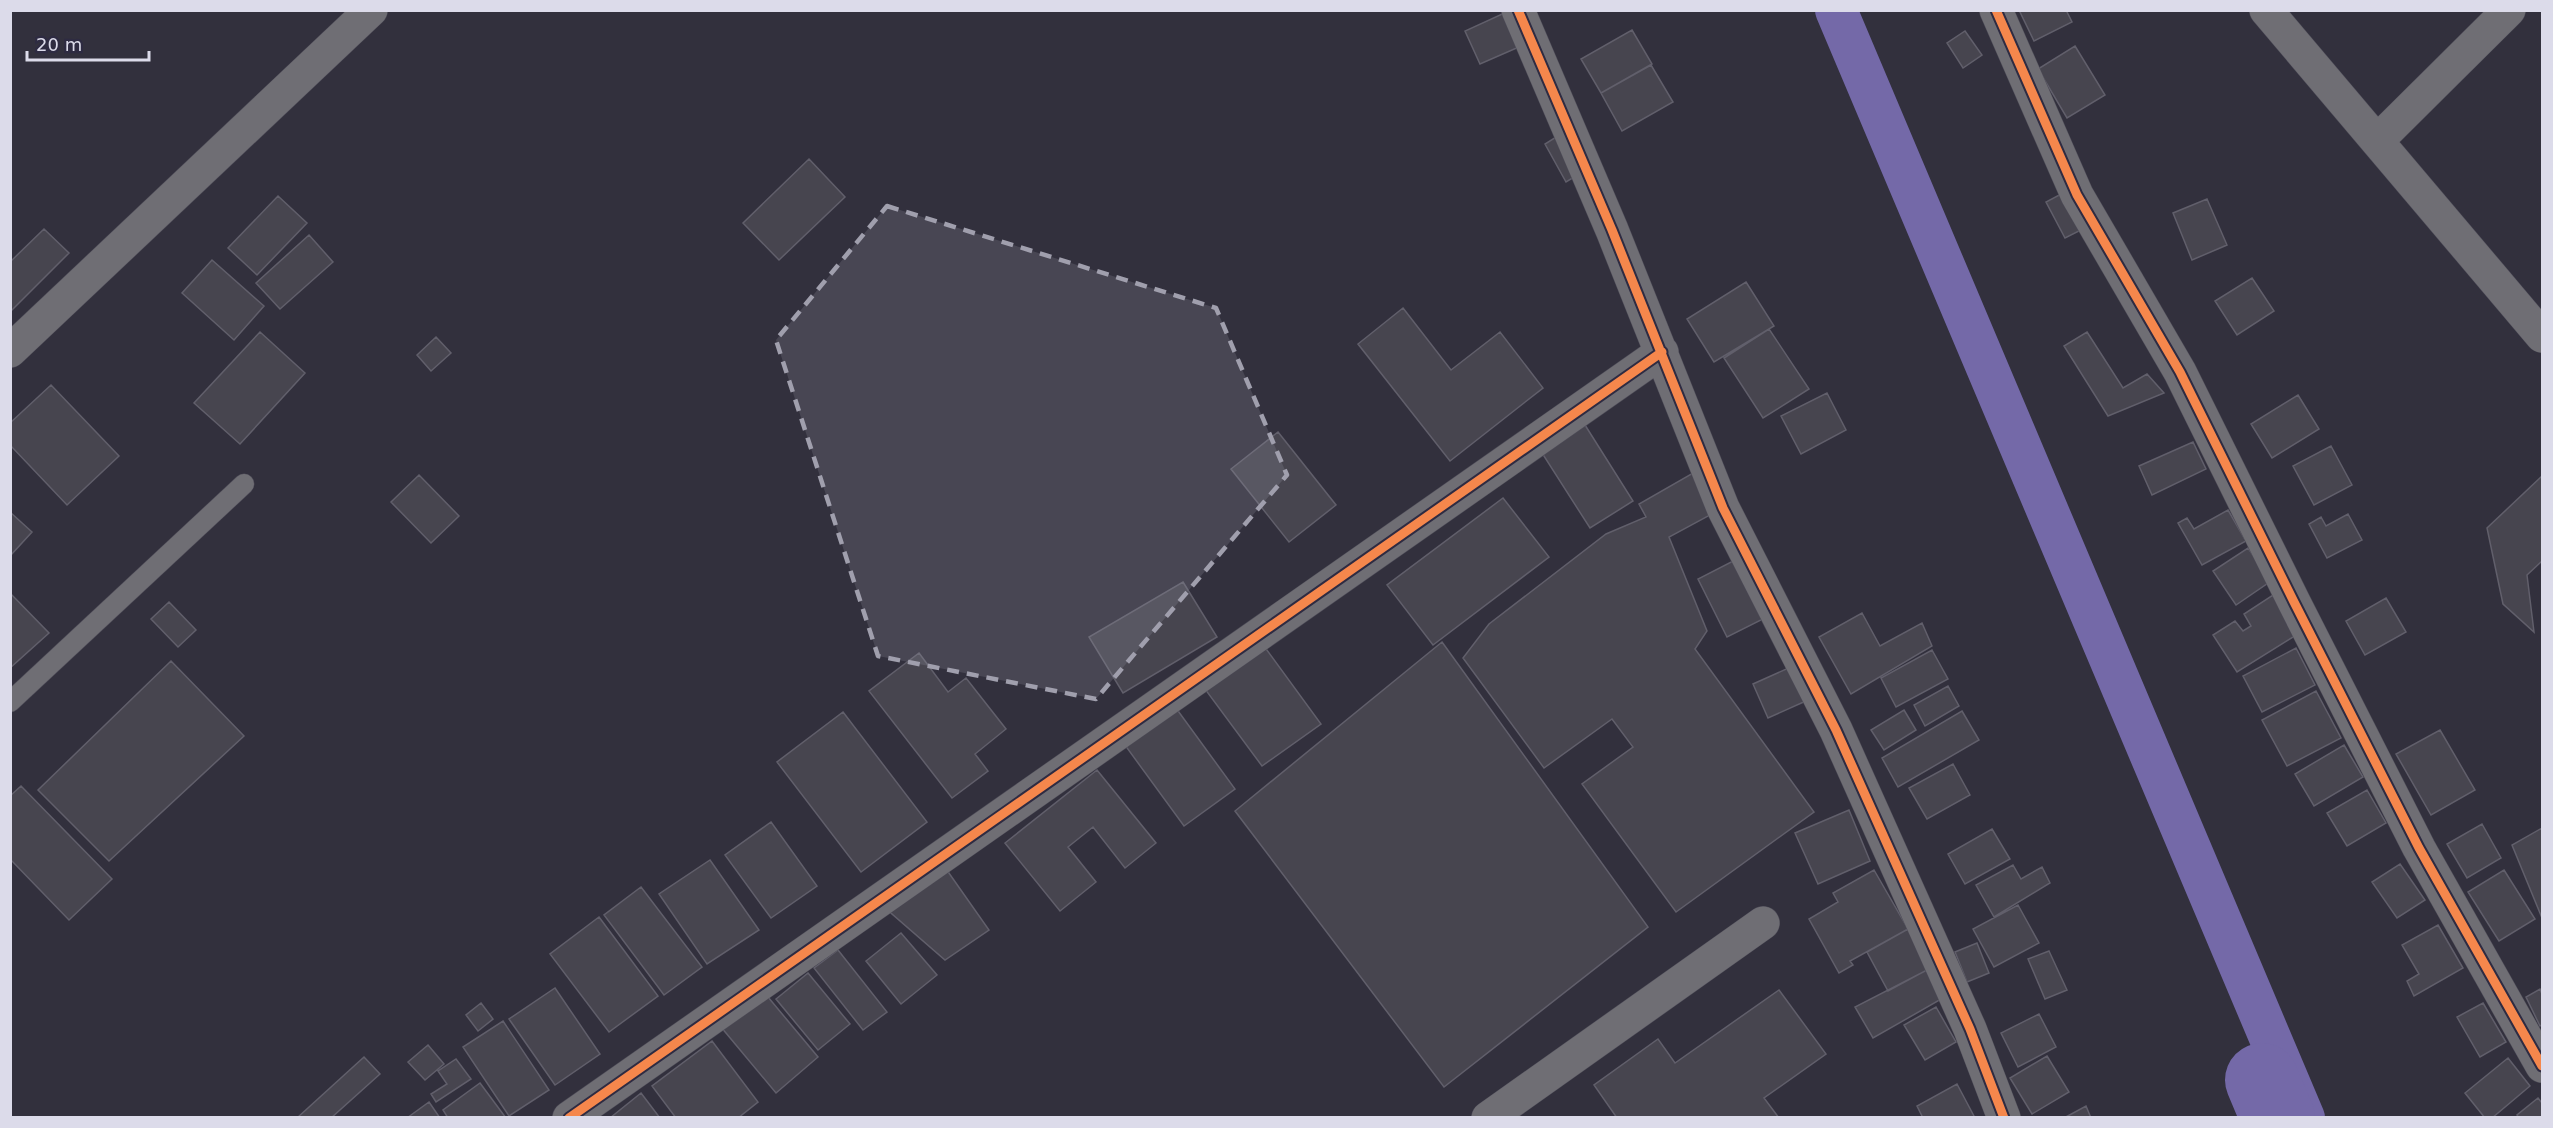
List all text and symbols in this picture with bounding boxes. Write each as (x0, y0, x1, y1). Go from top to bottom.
scale bar (27, 24, 148, 62)
text: 20 m (36, 34, 82, 55)

